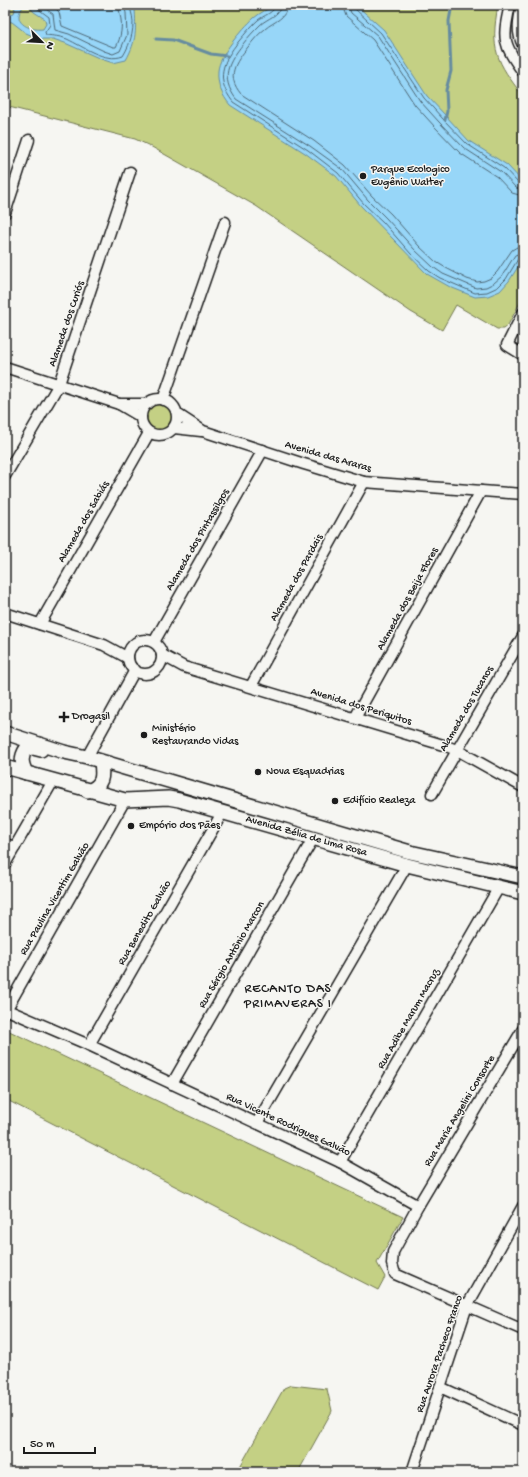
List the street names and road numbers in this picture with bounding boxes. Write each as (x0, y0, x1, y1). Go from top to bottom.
street label: Alameda dos Curiós (47, 279, 88, 368)
street label: Avenida das Araras (283, 439, 374, 475)
street label: Alameda dos Sabiás (56, 478, 113, 565)
street label: Alameda dos Pintassilgos (164, 486, 233, 593)
street label: Alameda dos Pardais (268, 532, 326, 624)
street label: Alameda dos Beija Flores (375, 545, 442, 652)
street label: Alameda dos Tucanos (438, 663, 497, 754)
street label: Avenida dos Periquitos (309, 686, 414, 728)
street label: Avenida Zélia de Lima Rosa (244, 813, 369, 860)
street label: Rua Paulina Vicentim Galvão (18, 840, 92, 958)
street label: Rua Benedito Galvão (116, 878, 174, 967)
street label: Rua Sérgio Antônio Marcon (196, 899, 268, 1011)
street label: Rua Adibe Marum Macruz (375, 966, 443, 1071)
street label: Rua Maria Angelini Consorte (422, 1053, 498, 1169)
street label: Rua Vicente Rodrigues Galvão (224, 1091, 352, 1159)
street label: Rua Aurora Pacheco Franco (414, 1293, 466, 1414)

